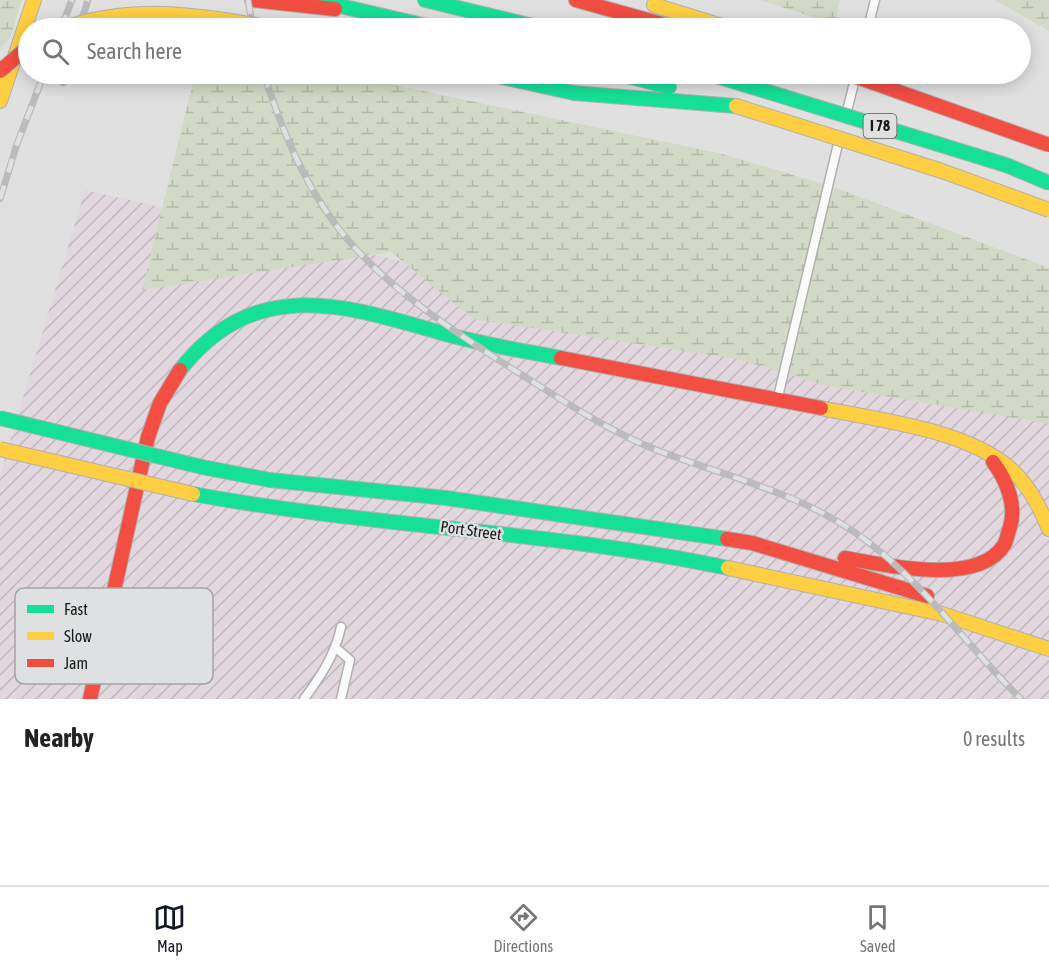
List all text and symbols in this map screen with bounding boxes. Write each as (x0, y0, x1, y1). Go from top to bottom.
search box (18, 18, 1031, 84)
icon: search (39, 35, 72, 68)
text: Search here (87, 38, 182, 64)
road number: I 78 (864, 114, 896, 138)
street label: Port Street (439, 517, 503, 543)
legend (15, 588, 213, 684)
text: Fast (64, 600, 88, 618)
text: Slow (64, 627, 92, 645)
text: Jam (64, 654, 88, 672)
text: Nearby (24, 723, 94, 753)
text: 0 results (963, 727, 1025, 750)
tab: Map (153, 901, 186, 955)
tab: Directions (493, 901, 553, 955)
tab: Saved (860, 901, 895, 955)

